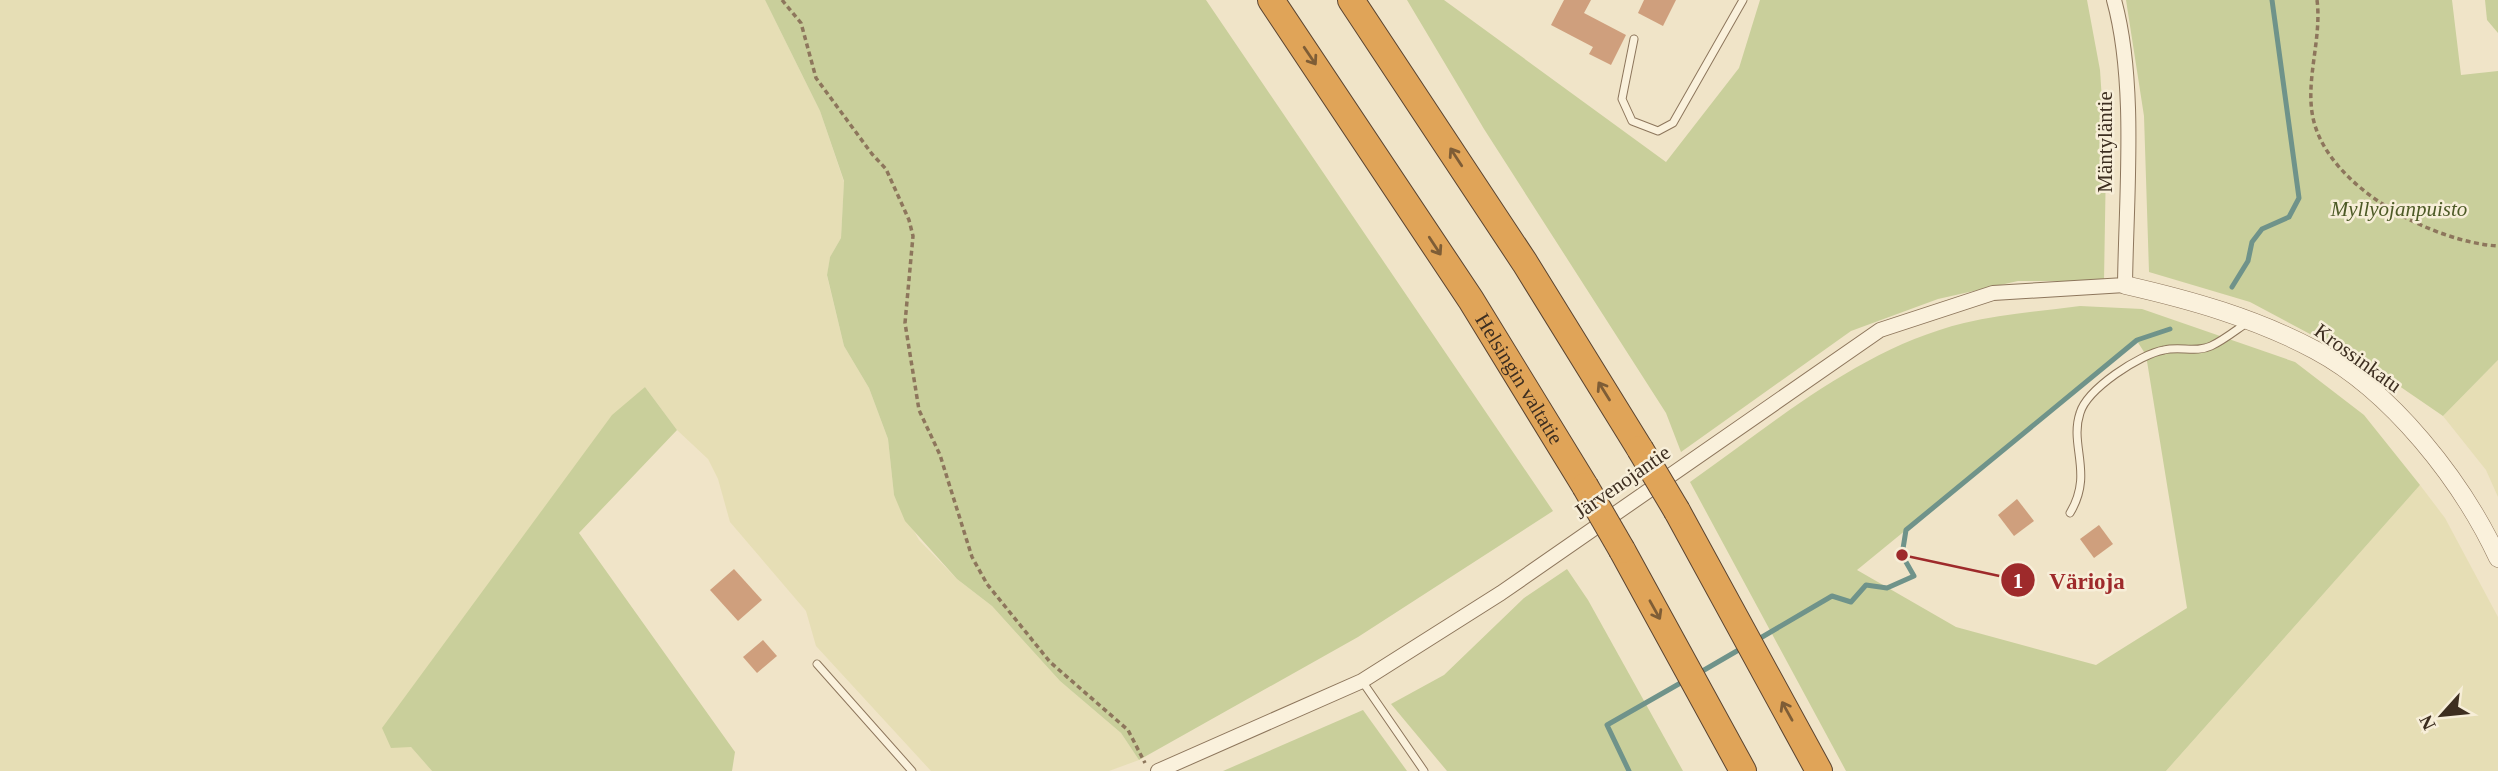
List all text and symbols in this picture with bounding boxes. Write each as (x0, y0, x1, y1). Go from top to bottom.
one-way arrow (1303, 46, 1317, 65)
street label: Mäntyläntie (2093, 91, 2117, 193)
one-way arrow (1448, 148, 1463, 167)
park label: Myllyojanpuisto (2330, 197, 2467, 221)
one-way arrow (1428, 236, 1443, 255)
street label: Helsingin valtatie (1470, 309, 1568, 449)
street label: Krossinkatu (2310, 318, 2407, 398)
one-way arrow (1596, 381, 1610, 401)
street label: Järvenojantie (1569, 440, 1675, 524)
callout: Värioja (2000, 558, 2139, 602)
text: 1 (2013, 569, 2023, 593)
text: Värioja (2049, 569, 2125, 594)
one-way arrow (1649, 599, 1662, 620)
north arrow (2407, 680, 2477, 750)
one-way arrow (1780, 701, 1793, 722)
text: N (2415, 711, 2440, 733)

